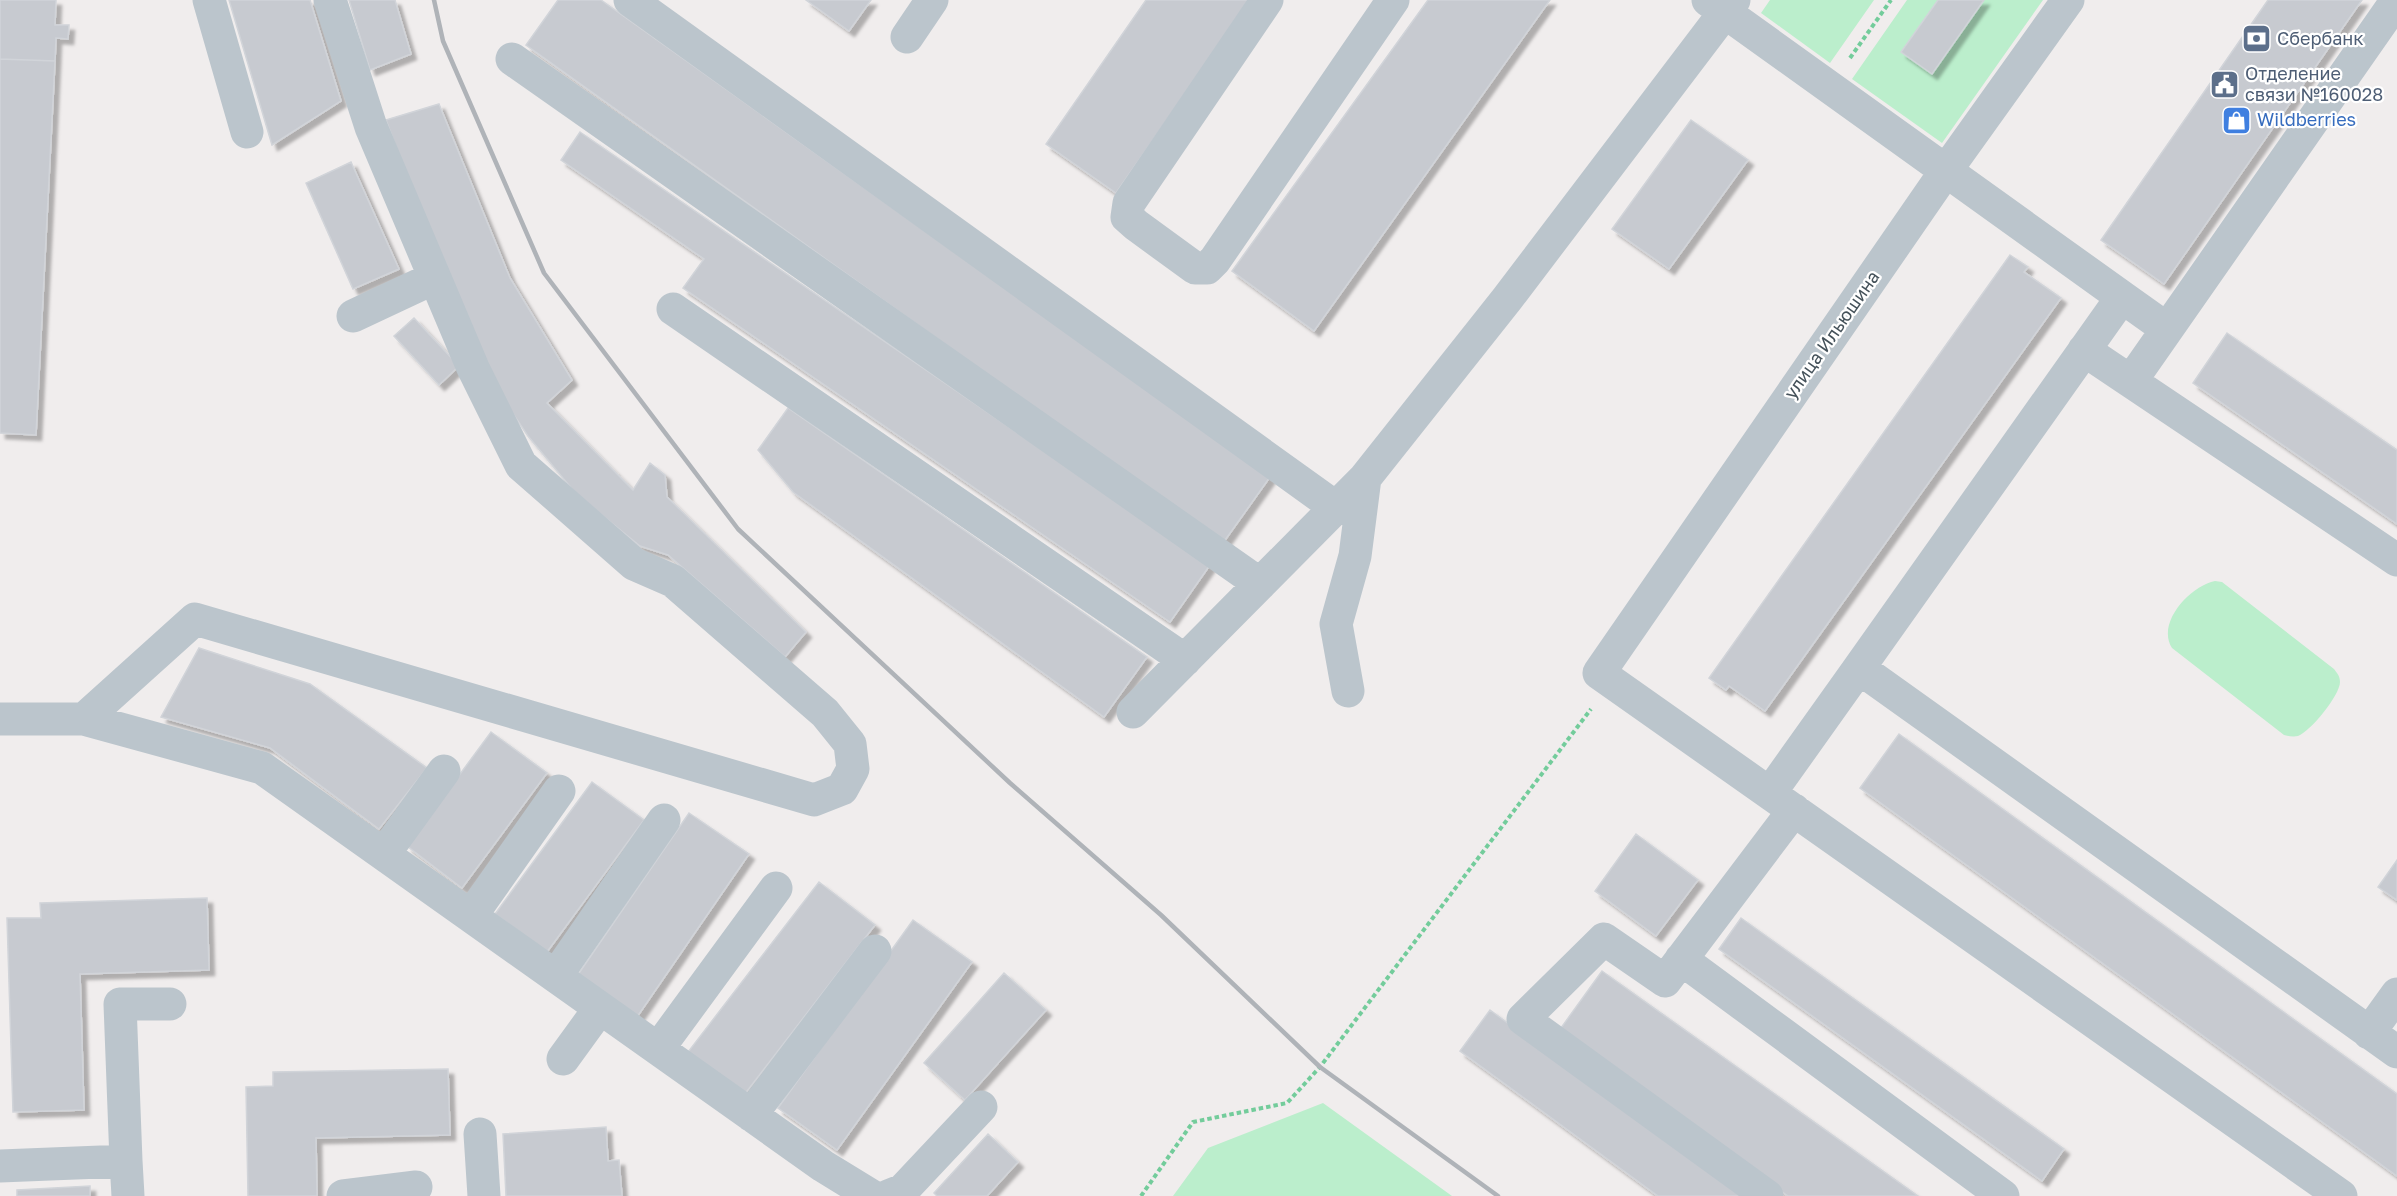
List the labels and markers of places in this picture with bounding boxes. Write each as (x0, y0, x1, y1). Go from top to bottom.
bank icon: Сбербанк (2240, 23, 2272, 55)
place label: Сбербанк (2277, 27, 2364, 49)
place label: Отделение связи №160028 (2245, 62, 2383, 105)
public building icon: Отделение связи №160028 (2208, 68, 2240, 100)
shop icon: Wildberries (2220, 104, 2252, 136)
place label: Wildberries (2257, 108, 2356, 130)

